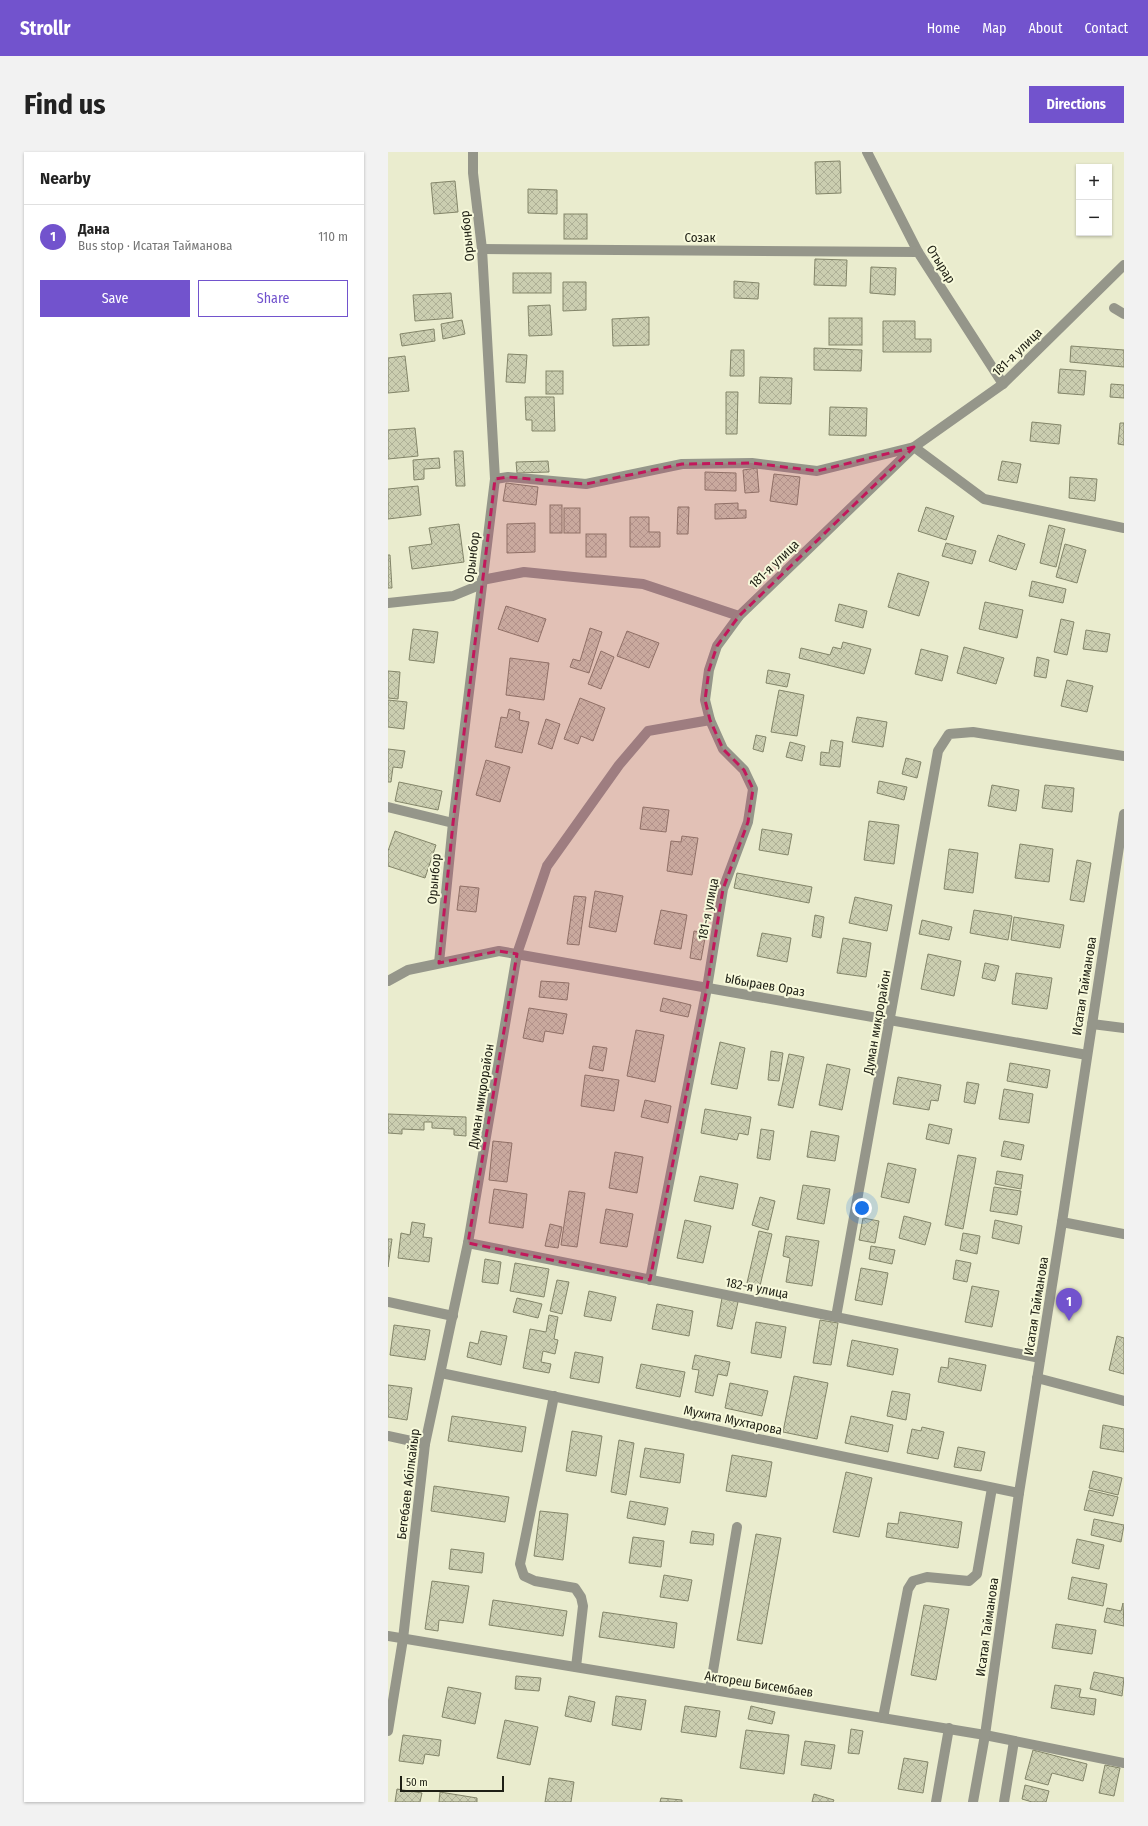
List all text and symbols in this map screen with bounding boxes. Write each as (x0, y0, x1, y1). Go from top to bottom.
text: Strollr (20, 17, 70, 40)
text: Home (927, 20, 960, 37)
text: Map (982, 20, 1006, 37)
text: About (1028, 20, 1063, 37)
text: Contact (1085, 20, 1128, 37)
button: Directions (1029, 86, 1124, 123)
text: Find us (24, 88, 106, 121)
map controls (1076, 164, 1112, 236)
button: + (1076, 164, 1112, 200)
text: Nearby (40, 168, 91, 189)
button: − (1076, 200, 1112, 236)
street label: Орынбор (457, 210, 477, 262)
text: Дана (78, 220, 110, 238)
text: 1 (50, 229, 56, 244)
text: 110 m (318, 229, 348, 244)
street label: Созак (685, 230, 715, 245)
text: Bus stop · Исатая Тайманова (78, 238, 232, 253)
street label: Отырар (923, 242, 959, 286)
button: Save (40, 280, 190, 317)
button: Share (198, 280, 348, 317)
street label: 181-я улица (989, 325, 1045, 379)
street label: Орынбор (461, 531, 483, 583)
street label: 181-я улица (746, 537, 802, 591)
street label: Орынбор (424, 853, 444, 905)
street label: 181-я улица (695, 877, 721, 941)
street label: Исатая Тайманова (1069, 936, 1099, 1036)
street label: Думан микрорайон (860, 969, 894, 1076)
street label: Ыбыраев Ораз (724, 971, 807, 999)
street label: Думан микрорайон (465, 1043, 497, 1150)
your location (852, 1198, 872, 1218)
street label: Исатая Тайманова (1021, 1256, 1051, 1356)
street label: 182-я улица (724, 1275, 790, 1301)
pin: 1 (1056, 1288, 1082, 1321)
street label: Мухита Мухтарова (682, 1402, 784, 1438)
street label: Бегебаев Абілкайыр (394, 1428, 422, 1540)
street label: Исатая Тайманова (973, 1577, 1001, 1677)
street label: Актореш Бисембаев (704, 1668, 814, 1700)
scale bar (400, 1774, 504, 1793)
text: 50 m (406, 1776, 428, 1789)

